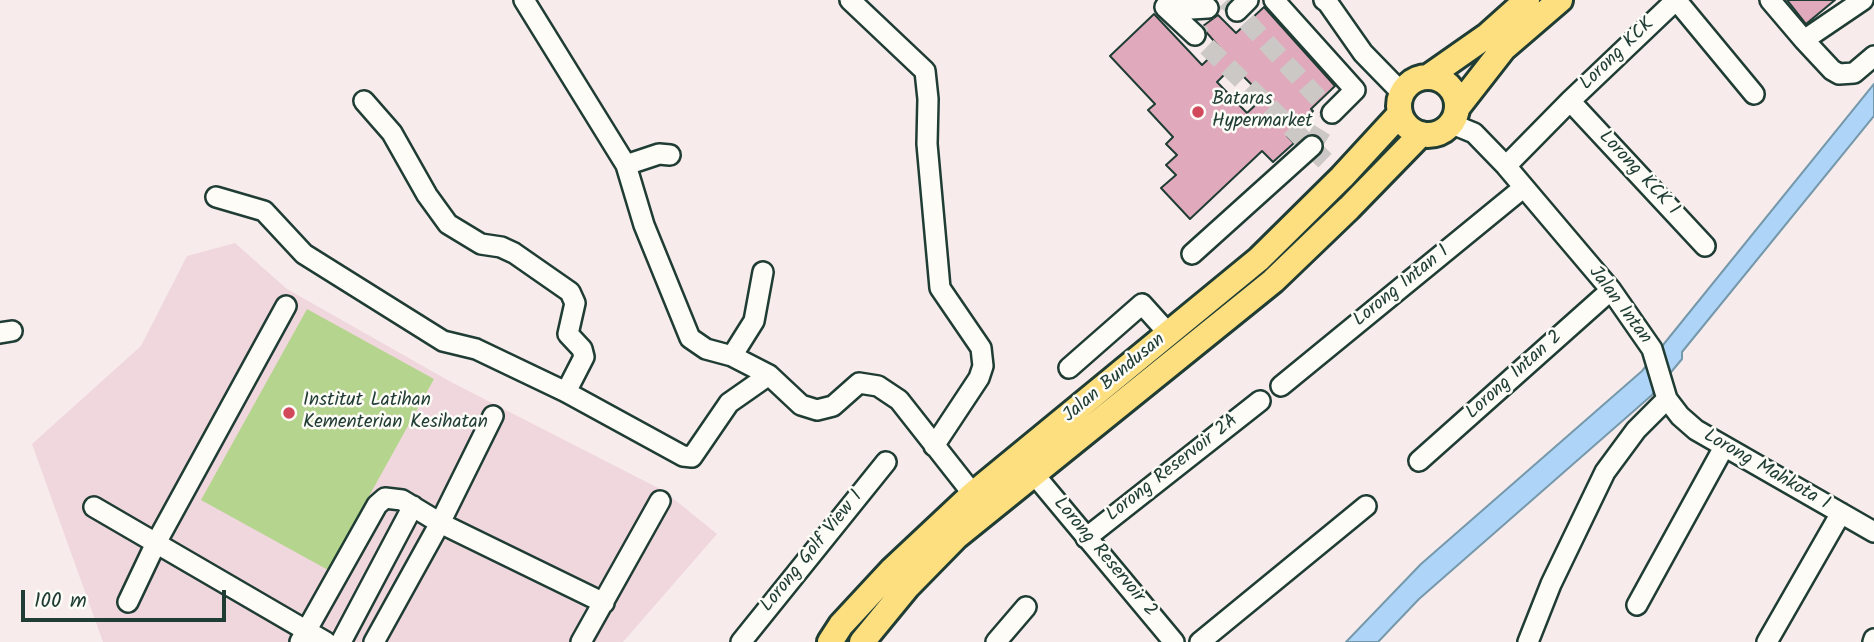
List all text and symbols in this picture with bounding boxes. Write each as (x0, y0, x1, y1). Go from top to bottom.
street label: Lorong KCK (1576, 14, 1660, 96)
place label: Bataras Hypermarket (1212, 90, 1313, 134)
marker: Bataras Hypermarket (1190, 104, 1206, 120)
street label: Lorong KCK 1 (1593, 127, 1683, 221)
street label: Lorong Intan 1 (1350, 241, 1454, 333)
street label: Jalan Intan (1582, 263, 1656, 349)
street label: Lorong Intan 2 (1462, 327, 1568, 425)
street label: Jalan Bundusan (1059, 330, 1171, 428)
place label: Institut Latihan Kementerian Kesihatan (303, 391, 488, 435)
marker: Institut Latihan Kementerian Kesihatan (281, 405, 297, 421)
street label: Lorong Reservoir 2A (1103, 410, 1243, 528)
street label: Lorong Mahkota 1 (1699, 426, 1833, 516)
street label: Lorong Golf View 1 (757, 487, 869, 617)
street label: Lorong Reservoir 2 (1047, 493, 1161, 623)
scale bar (24, 576, 229, 620)
text: 100 m (34, 585, 87, 618)

